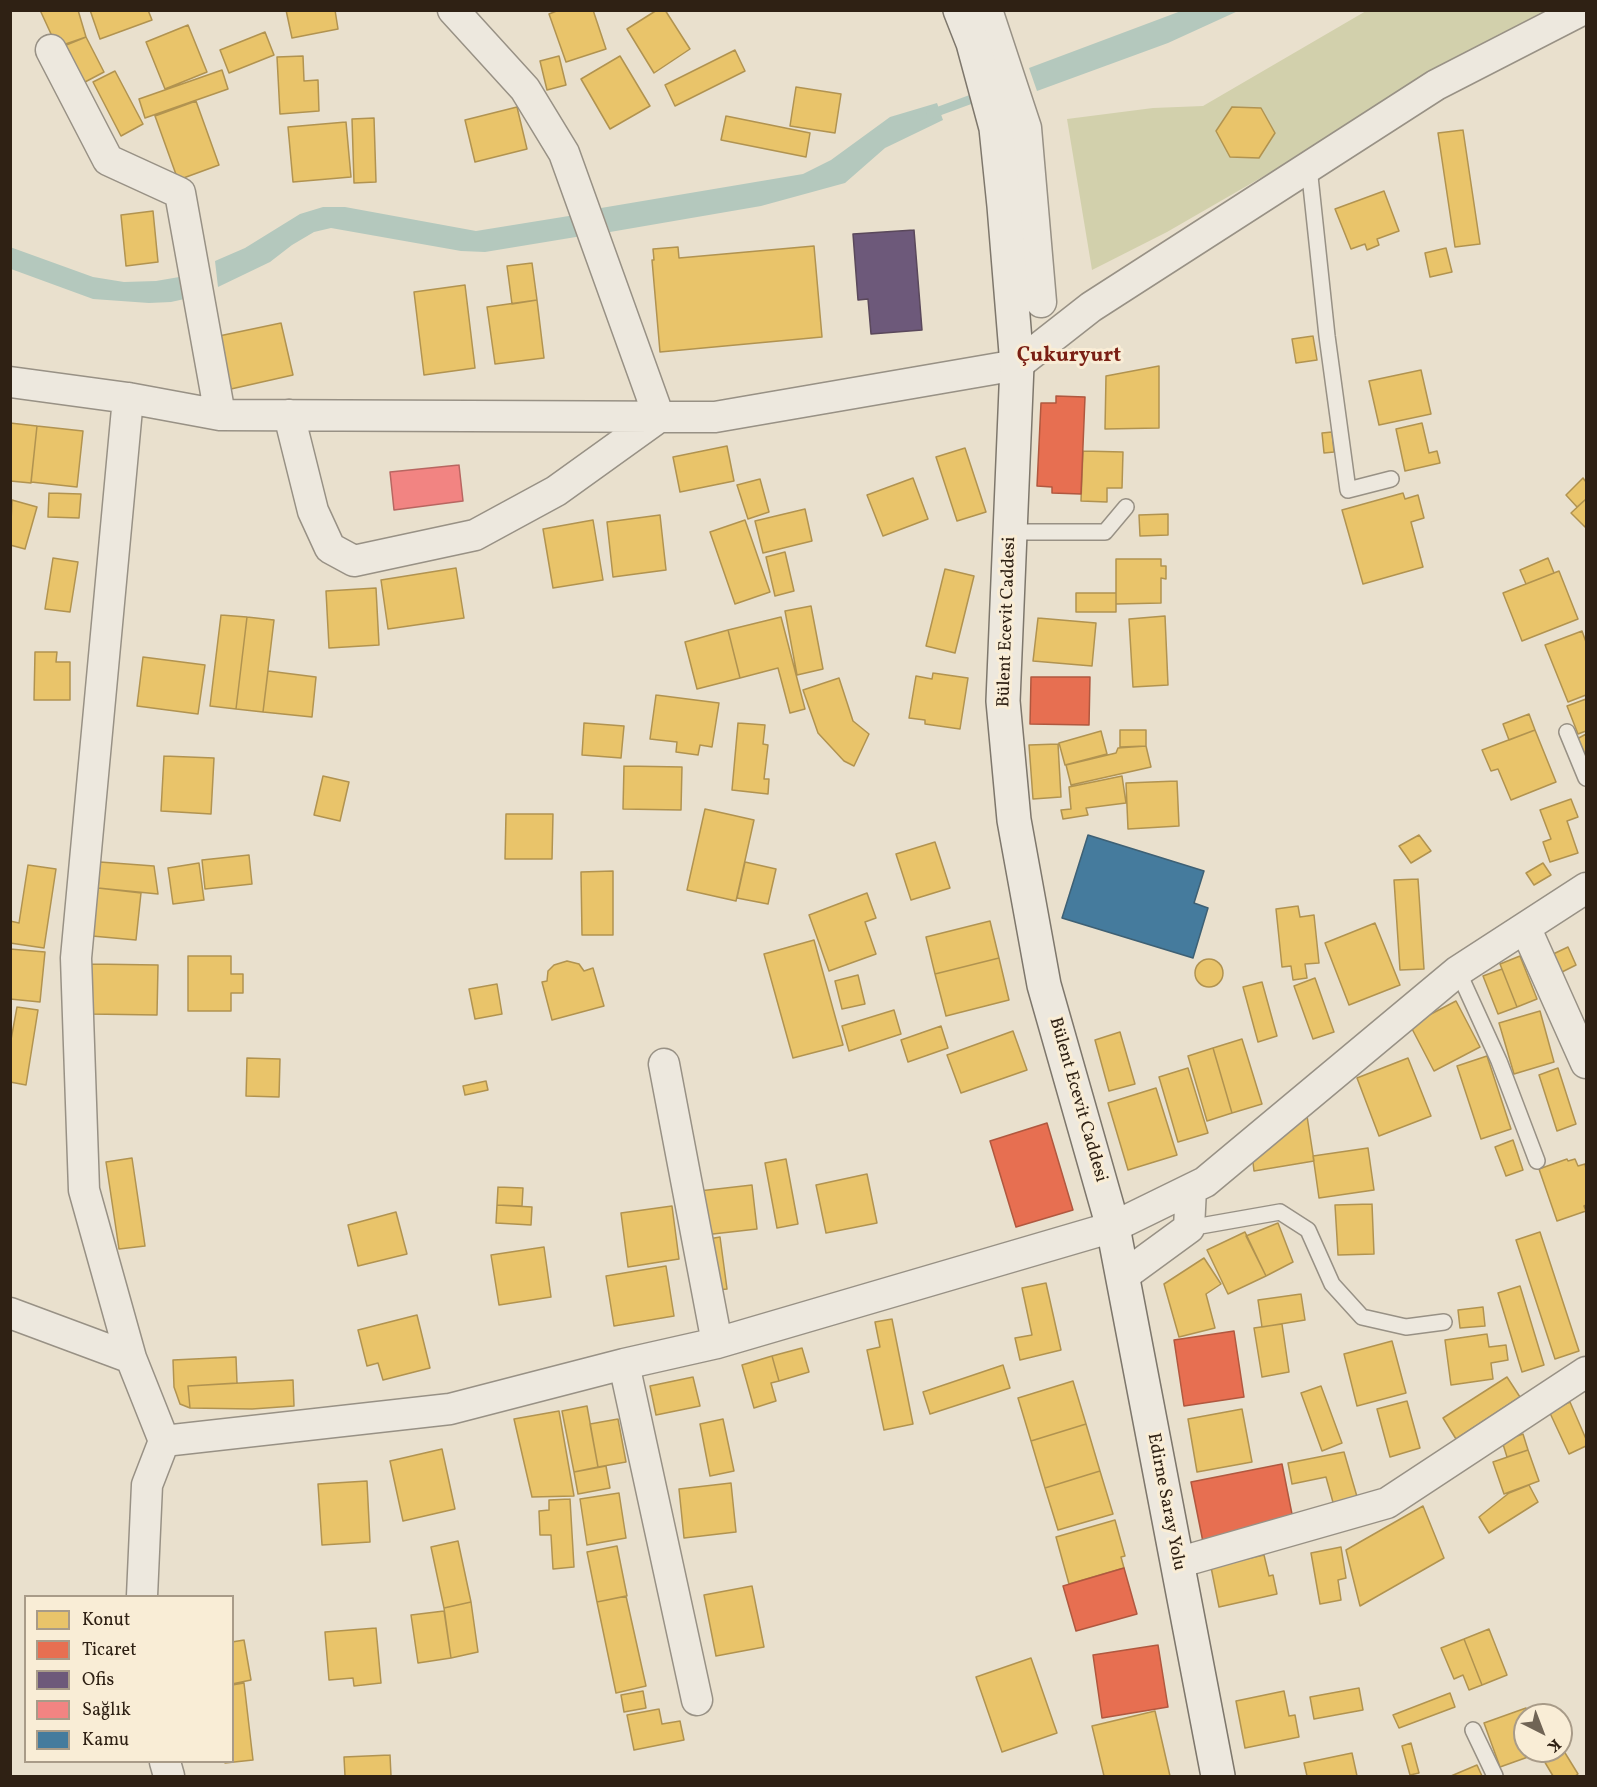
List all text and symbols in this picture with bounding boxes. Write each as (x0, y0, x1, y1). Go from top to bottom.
district label: Çukuryurt (1017, 344, 1121, 370)
street label: Bülent Ecevit Caddesi (994, 536, 1022, 708)
street label: Bülent Ecevit Caddesi (1043, 1015, 1111, 1185)
street label: Edirne Saray Yolu (1141, 1431, 1189, 1573)
legend (24, 1595, 234, 1763)
text: Konut (82, 1608, 130, 1633)
text: Ticaret (82, 1638, 136, 1663)
text: Ofis (82, 1668, 114, 1693)
text: Sağlık (82, 1698, 131, 1723)
north arrow (1513, 1703, 1573, 1763)
text: Kamu (82, 1728, 129, 1753)
text: K (1542, 1733, 1565, 1757)

